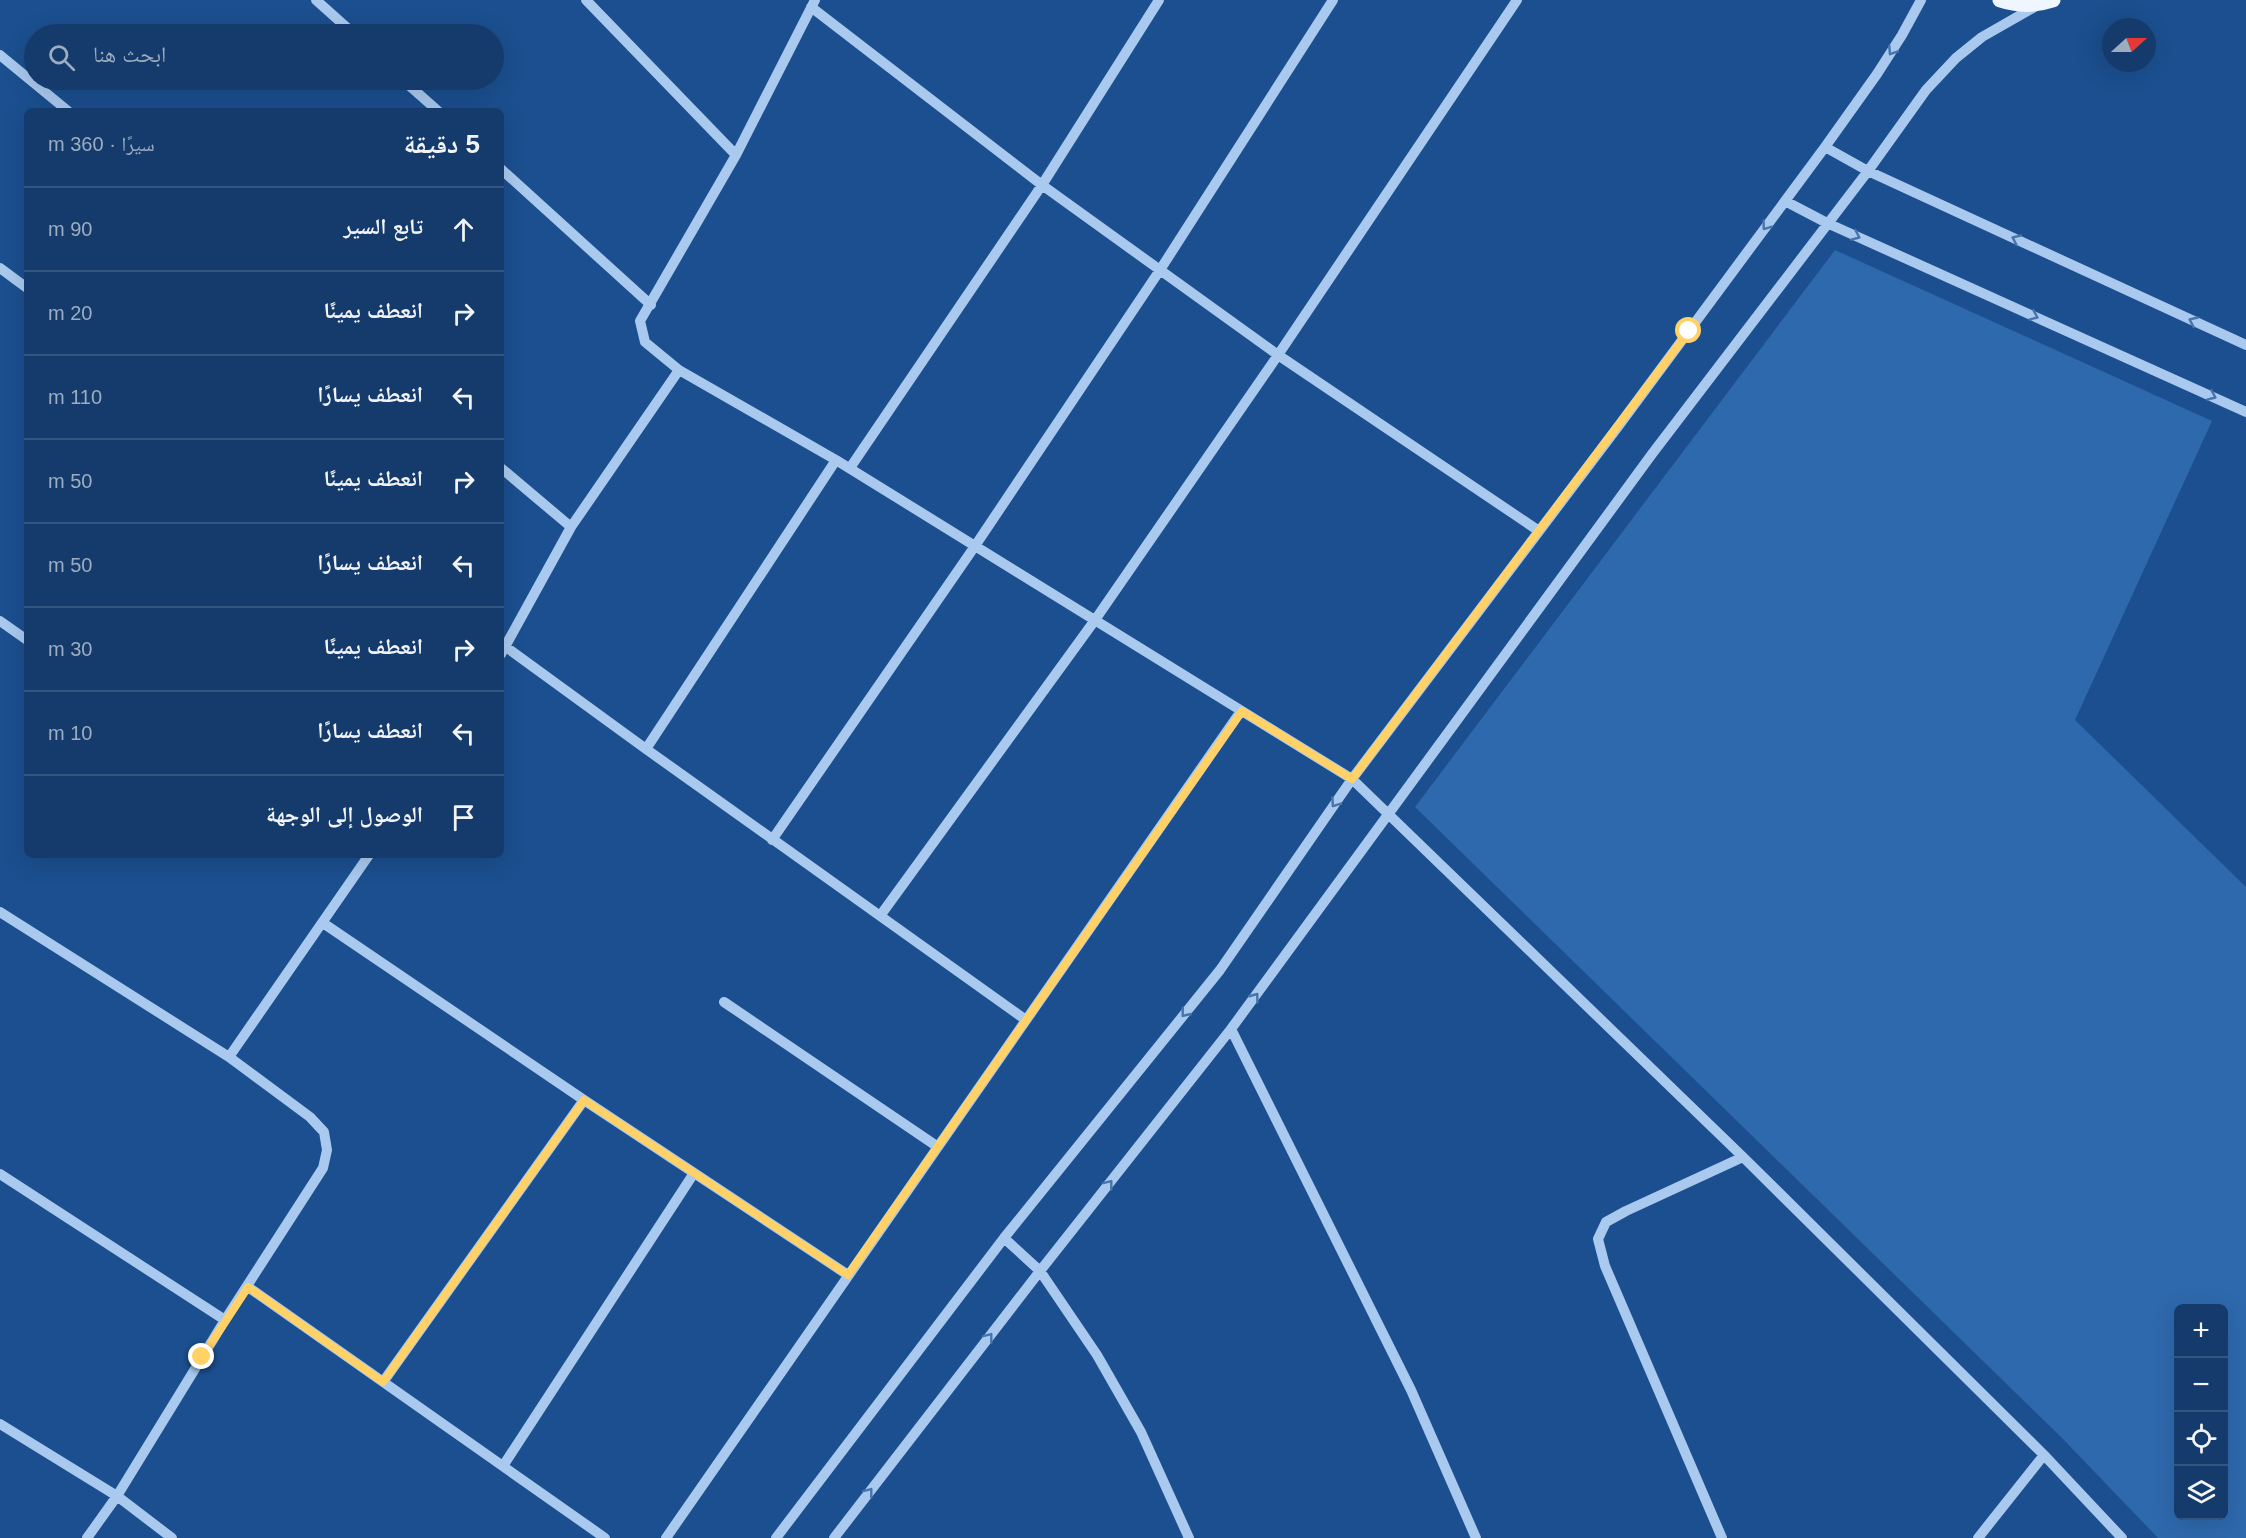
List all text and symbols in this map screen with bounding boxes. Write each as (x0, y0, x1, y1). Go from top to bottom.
north arrow (2102, 18, 2156, 72)
search box (24, 24, 504, 90)
icon: search (45, 41, 78, 74)
text: ابحث هنا (93, 42, 166, 67)
one-way arrow (1887, 45, 1899, 55)
text: 5 دقيقة (404, 129, 480, 159)
text: سيرًا · 360 m (48, 133, 155, 155)
icon: ahead (447, 213, 480, 246)
text: تابع السير (343, 214, 423, 239)
text: 90 m (48, 218, 92, 240)
one-way arrow (1762, 220, 1773, 231)
one-way arrow (1850, 228, 1861, 240)
one-way arrow (2011, 235, 2022, 247)
icon: right (447, 297, 480, 330)
text: انعطف يمينًا (324, 298, 423, 323)
text: 20 m (48, 302, 92, 324)
one-way arrow (2027, 309, 2038, 321)
one-way arrow (2188, 316, 2199, 328)
route start (1675, 317, 1701, 343)
icon: left (447, 381, 480, 414)
text: انعطف يسارًا (317, 382, 423, 407)
text: 110 m (48, 386, 102, 408)
one-way arrow (2205, 389, 2216, 401)
icon: right (447, 465, 480, 498)
text: انعطف يمينًا (324, 466, 423, 491)
text: 50 m (48, 470, 92, 492)
icon: left (447, 549, 480, 582)
text: انعطف يسارًا (317, 550, 423, 575)
text: 50 m (48, 554, 92, 576)
icon: right (447, 633, 480, 666)
text: انعطف يمينًا (324, 634, 423, 659)
text: 30 m (48, 638, 92, 660)
icon: left (447, 717, 480, 750)
text: انعطف يسارًا (317, 718, 423, 743)
text: 10 m (48, 722, 92, 744)
one-way arrow (1331, 797, 1342, 808)
icon: arrive (447, 801, 480, 834)
text: الوصول إلى الوجهة (266, 802, 423, 827)
one-way arrow (1247, 993, 1258, 1004)
one-way arrow (1182, 1006, 1193, 1017)
one-way arrow (1101, 1180, 1112, 1191)
map controls (2174, 1304, 2228, 1520)
button: + (2174, 1304, 2228, 1358)
one-way arrow (981, 1333, 992, 1344)
route end (188, 1343, 214, 1369)
button: − (2174, 1358, 2228, 1412)
button: locate (2174, 1412, 2228, 1466)
button: layers (2174, 1466, 2228, 1520)
one-way arrow (862, 1487, 873, 1498)

